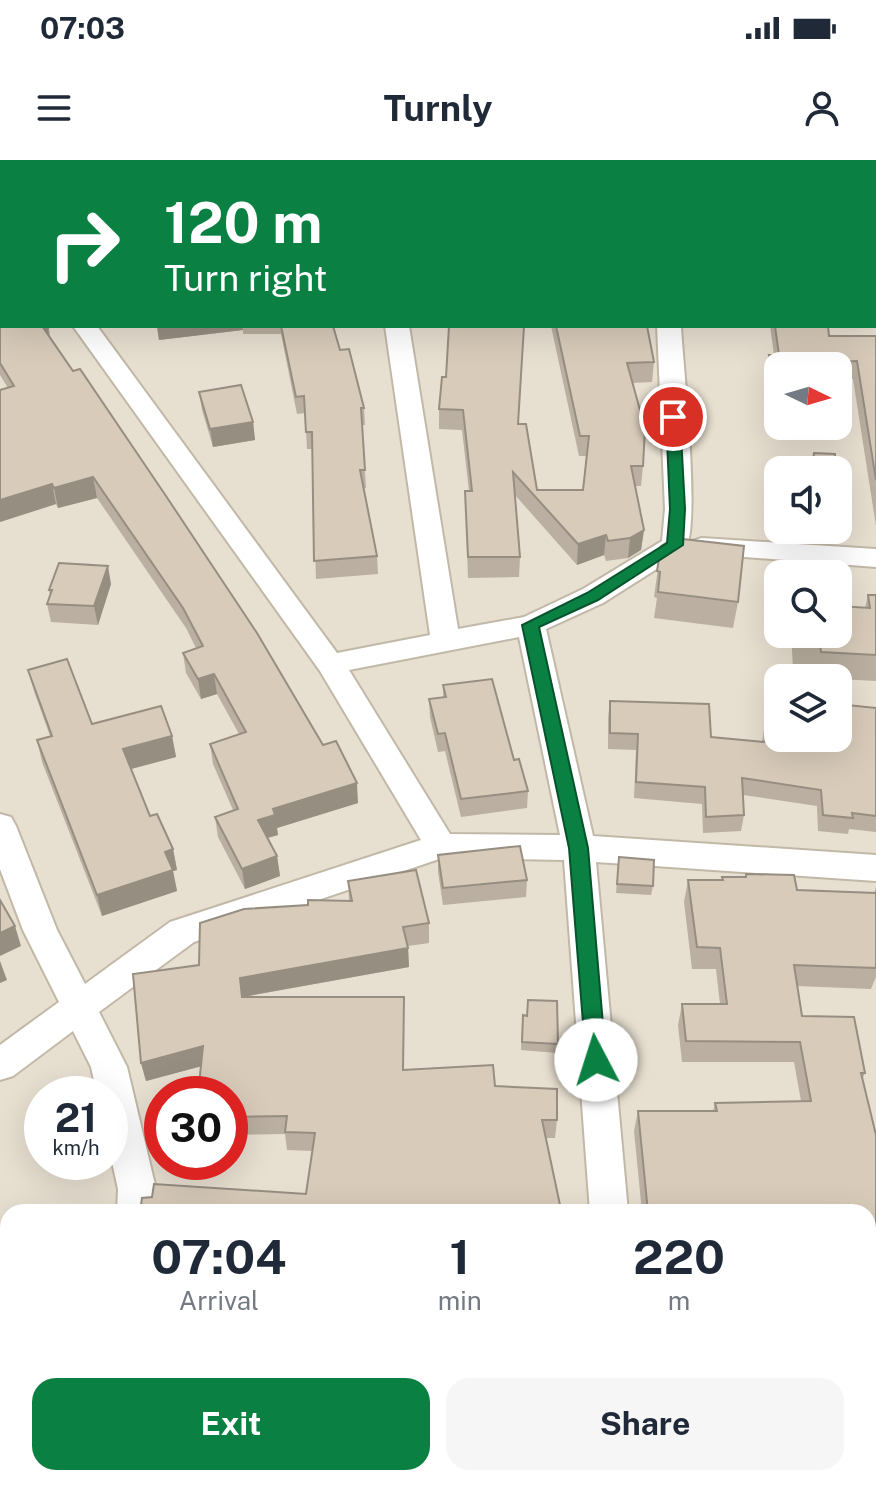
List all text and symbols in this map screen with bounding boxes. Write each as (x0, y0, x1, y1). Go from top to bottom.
text: 07:03 (40, 10, 125, 46)
icon: menu (32, 86, 76, 130)
icon: person (800, 86, 844, 130)
text: Turnly (384, 87, 492, 129)
text: 120 m (164, 190, 322, 256)
icon: right (32, 192, 136, 296)
text: Turn right (164, 257, 327, 299)
north arrow (764, 352, 852, 440)
map controls (764, 352, 852, 752)
pin (639, 383, 707, 451)
icon: arrive (651, 395, 695, 439)
button: sound (764, 456, 852, 544)
button: search (764, 560, 852, 648)
button: layers (764, 664, 852, 752)
position arrow (554, 1018, 638, 1102)
speed limit sign: 30 (144, 1076, 248, 1180)
text: 21 (55, 1094, 97, 1141)
text: km/h (52, 1136, 100, 1160)
text: 07:04 (151, 1228, 287, 1285)
text: 1 (449, 1228, 470, 1285)
text: 220 (633, 1228, 725, 1285)
text: Arrival (179, 1285, 259, 1316)
text: min (438, 1285, 482, 1316)
text: m (668, 1285, 690, 1316)
button: Exit (32, 1378, 430, 1470)
button: Share (446, 1378, 844, 1470)

